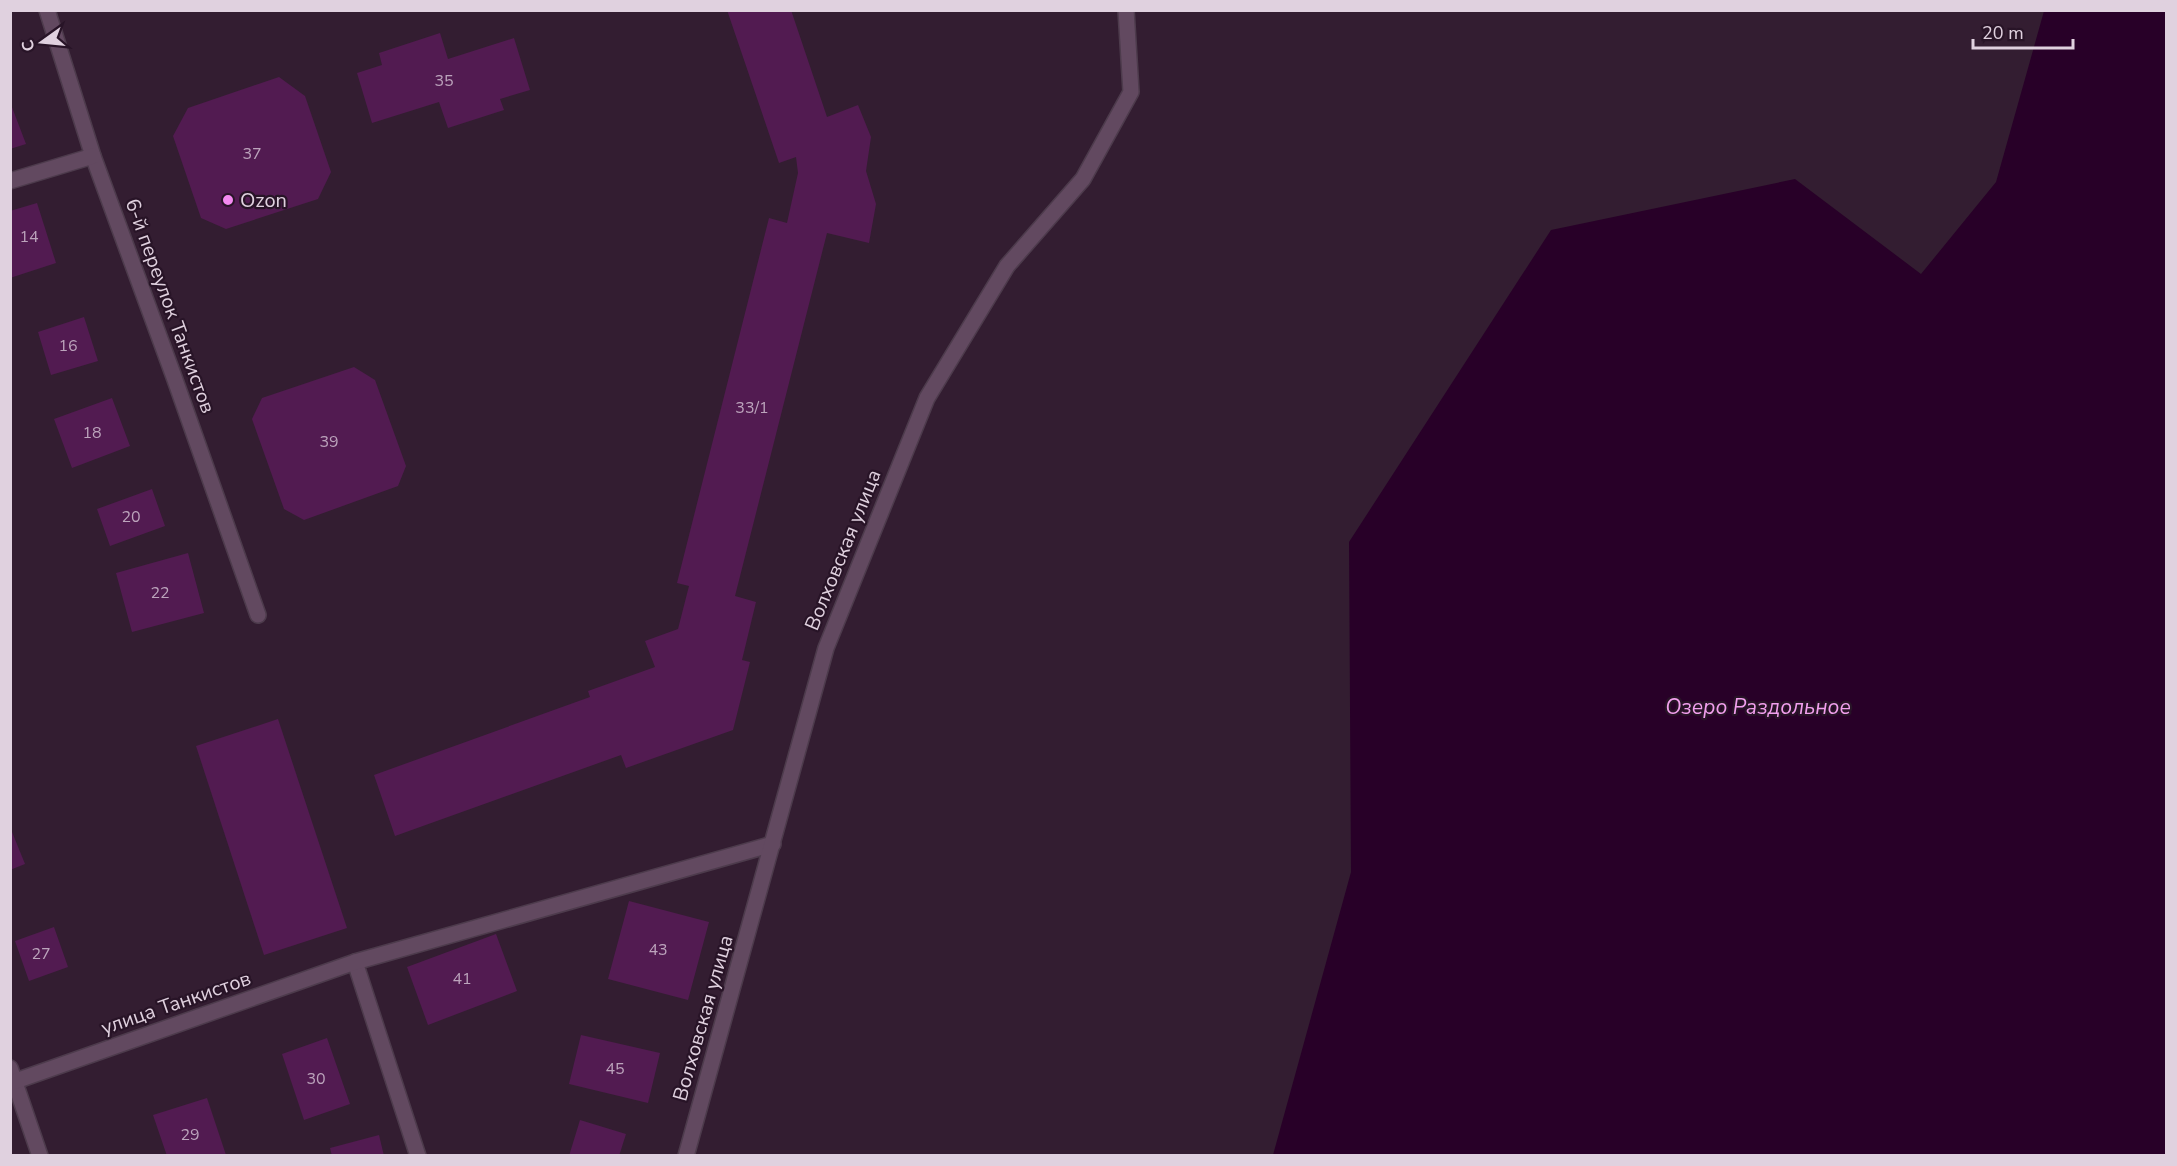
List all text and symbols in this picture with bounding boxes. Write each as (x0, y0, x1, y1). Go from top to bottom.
north arrow (12, 12, 72, 72)
scale bar (1973, 12, 2074, 50)
text: 20 m (1982, 21, 2024, 45)
text: С (16, 37, 41, 54)
house number: 35 (434, 70, 454, 92)
house number: 37 (242, 143, 262, 165)
place label: Ozon (240, 187, 287, 214)
marker: Ozon (221, 193, 235, 207)
street label: 6-й переулок Танкистов (119, 195, 221, 417)
house number: 14 (19, 226, 39, 248)
house number: 16 (58, 335, 78, 357)
house number: 33/1 (735, 397, 769, 419)
house number: 18 (82, 422, 102, 444)
house number: 39 (319, 431, 339, 453)
street label: Волховская улица (798, 466, 888, 634)
house number: 20 (121, 506, 141, 528)
house number: 22 (150, 582, 170, 604)
water label: Озеро Раздольное (1665, 693, 1851, 721)
street label: Волховская улица (666, 932, 740, 1104)
house number: 43 (648, 939, 668, 961)
house number: 27 (31, 943, 51, 965)
street label: улица Танкистов (98, 965, 255, 1041)
house number: 41 (452, 968, 472, 990)
house number: 45 (605, 1058, 625, 1080)
house number: 30 (306, 1068, 326, 1090)
house number: 29 (180, 1124, 200, 1146)

